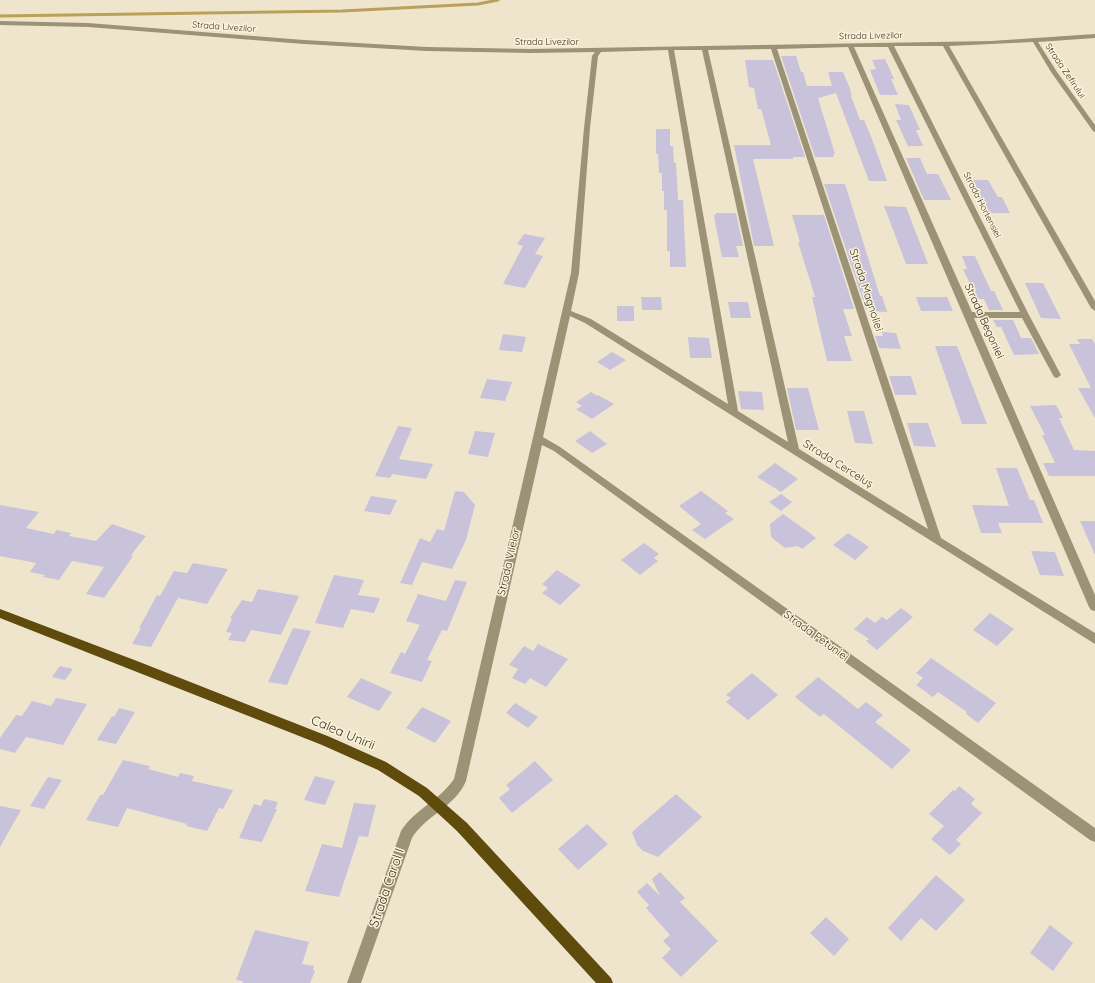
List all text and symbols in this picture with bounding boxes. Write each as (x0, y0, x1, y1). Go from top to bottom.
street label: Strada Livezilor (192, 19, 256, 35)
street label: Strada Livezilor (839, 30, 903, 42)
street label: Strada Livezilor (515, 37, 579, 47)
street label: Strada Zefirului (1043, 41, 1087, 101)
street label: Strada Hortensiei (961, 170, 1003, 240)
street label: Strada Magnoliei (846, 247, 886, 333)
street label: Strada Begoniei (962, 281, 1006, 361)
street label: Strada Cerceluș (800, 437, 876, 491)
street label: Strada Vilelor (495, 527, 523, 597)
street label: Strada Petuniei (781, 608, 851, 664)
street label: Calea Unirii (309, 712, 377, 754)
street label: Strada Carol I (366, 846, 408, 930)

